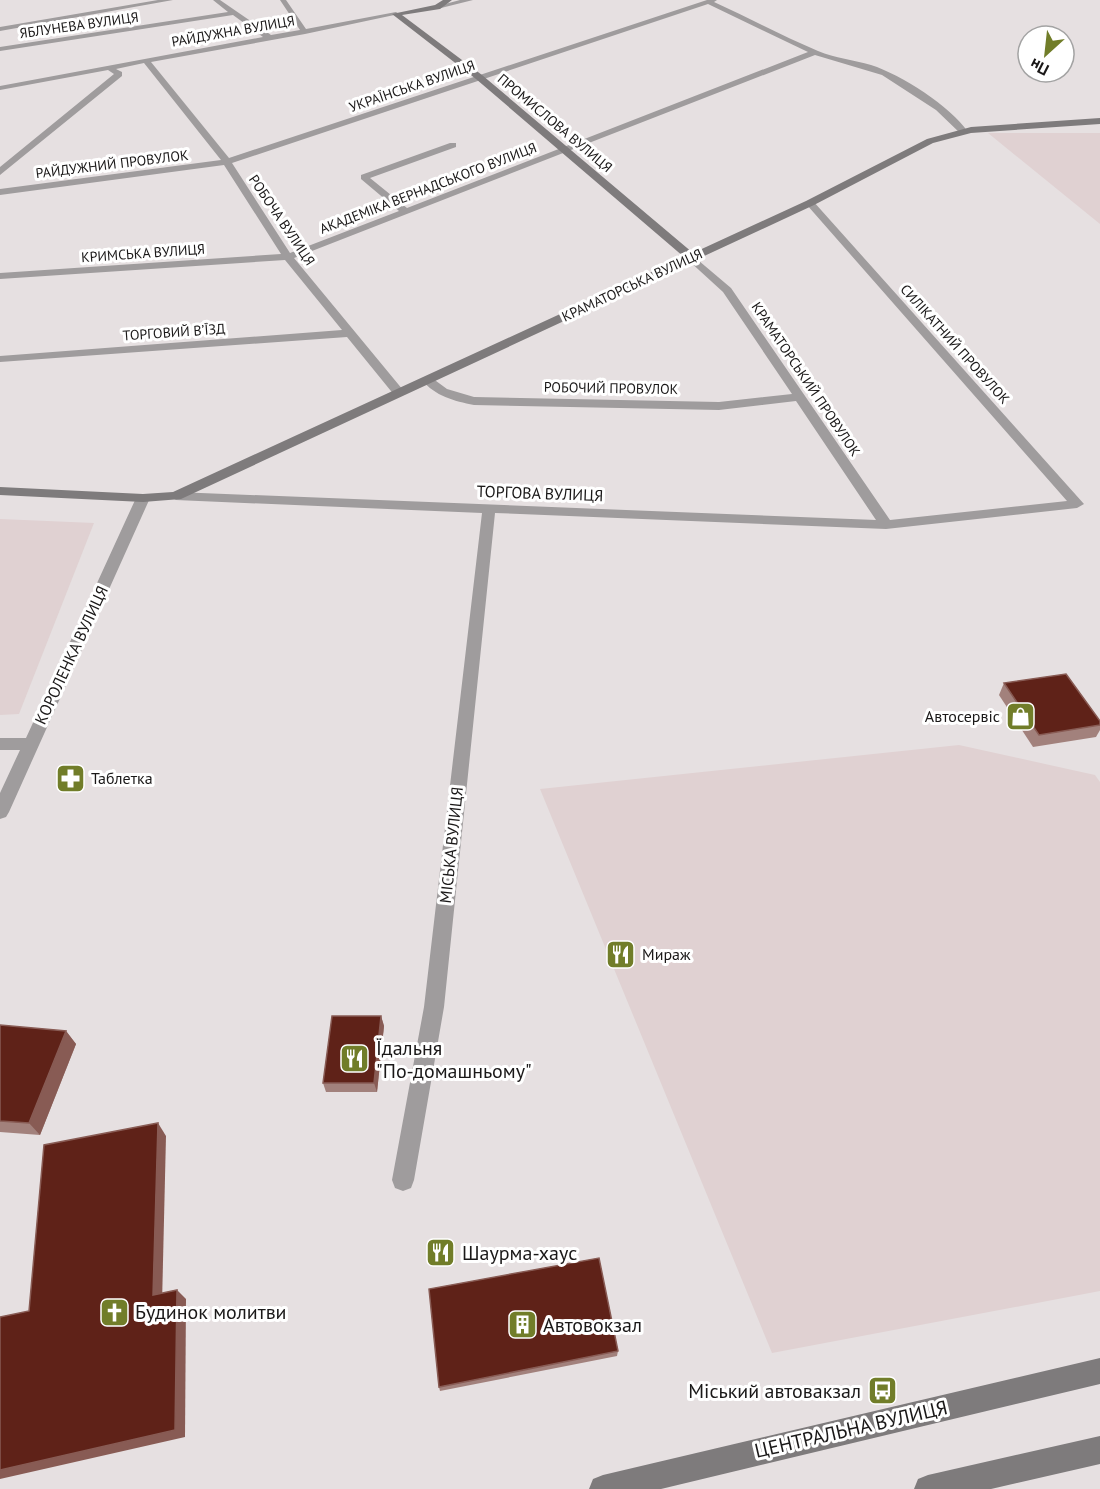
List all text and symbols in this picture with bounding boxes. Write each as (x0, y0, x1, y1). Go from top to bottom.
street label: ЯБЛУНЕВА ВУЛИЦЯ (18, 8, 140, 42)
street label: РАЙДУЖНА ВУЛИЦЯ (170, 11, 296, 51)
north arrow (1016, 24, 1076, 84)
text: Пн (1026, 54, 1052, 81)
street label: УКРАЇНСЬКА ВУЛИЦЯ (347, 56, 477, 116)
street label: ПРОМИСЛОВА ВУЛИЦЯ (494, 70, 616, 176)
street label: АКАДЕМІКА ВЕРНАДСЬКОГО ВУЛИЦЯ (317, 138, 539, 238)
street label: РАЙДУЖНИЙ ПРОВУЛОК (35, 146, 190, 182)
street label: РОБОЧА ВУЛИЦЯ (245, 171, 319, 269)
street label: КРИМСЬКА ВУЛИЦЯ (81, 240, 205, 266)
street label: КРАМАТОРСЬКА ВУЛИЦЯ (559, 244, 705, 326)
street label: СИЛІКАТНИЙ ПРОВУЛОК (897, 280, 1014, 408)
street label: КРАМАТОРСЬКИЙ ПРОВУЛОК (748, 298, 865, 460)
street label: ТОРГОВИЙ В’ЇЗД (122, 319, 226, 345)
street label: РОБОЧИЙ ПРОВУЛОК (544, 378, 679, 398)
street label: ТОРГОВА ВУЛИЦЯ (476, 481, 604, 505)
street label: КОРОЛЕНКА ВУЛИЦЯ (30, 583, 112, 727)
shop icon: Автосервіс (1005, 700, 1037, 732)
place label: Автосервіс (925, 706, 1000, 726)
pharmacy icon: Таблетка (54, 762, 86, 794)
place label: Таблетка (91, 768, 153, 788)
street label: МІСЬКА ВУЛИЦЯ (435, 786, 467, 904)
restaurant icon: Мираж (605, 938, 637, 970)
place label: Мираж (642, 944, 691, 964)
place label: Їдальня "По-домашньому" (376, 1035, 532, 1084)
restaurant icon: Їдальня "По-домашньому" (339, 1043, 371, 1075)
restaurant icon: Шаурма-хаус (425, 1237, 457, 1269)
place label: Шаурма-хаус (462, 1240, 577, 1266)
church icon: Будинок молитви (98, 1296, 130, 1328)
place label: Будинок молитви (135, 1299, 287, 1325)
building icon: Автовокзал (506, 1309, 538, 1341)
place label: Автовокзал (543, 1312, 642, 1338)
bus stop icon: Міський автовакзал (866, 1375, 898, 1407)
place label: Міський автовакзал (688, 1378, 861, 1404)
street label: ЦЕНТРАЛЬНА ВУЛИЦЯ (752, 1394, 950, 1464)

